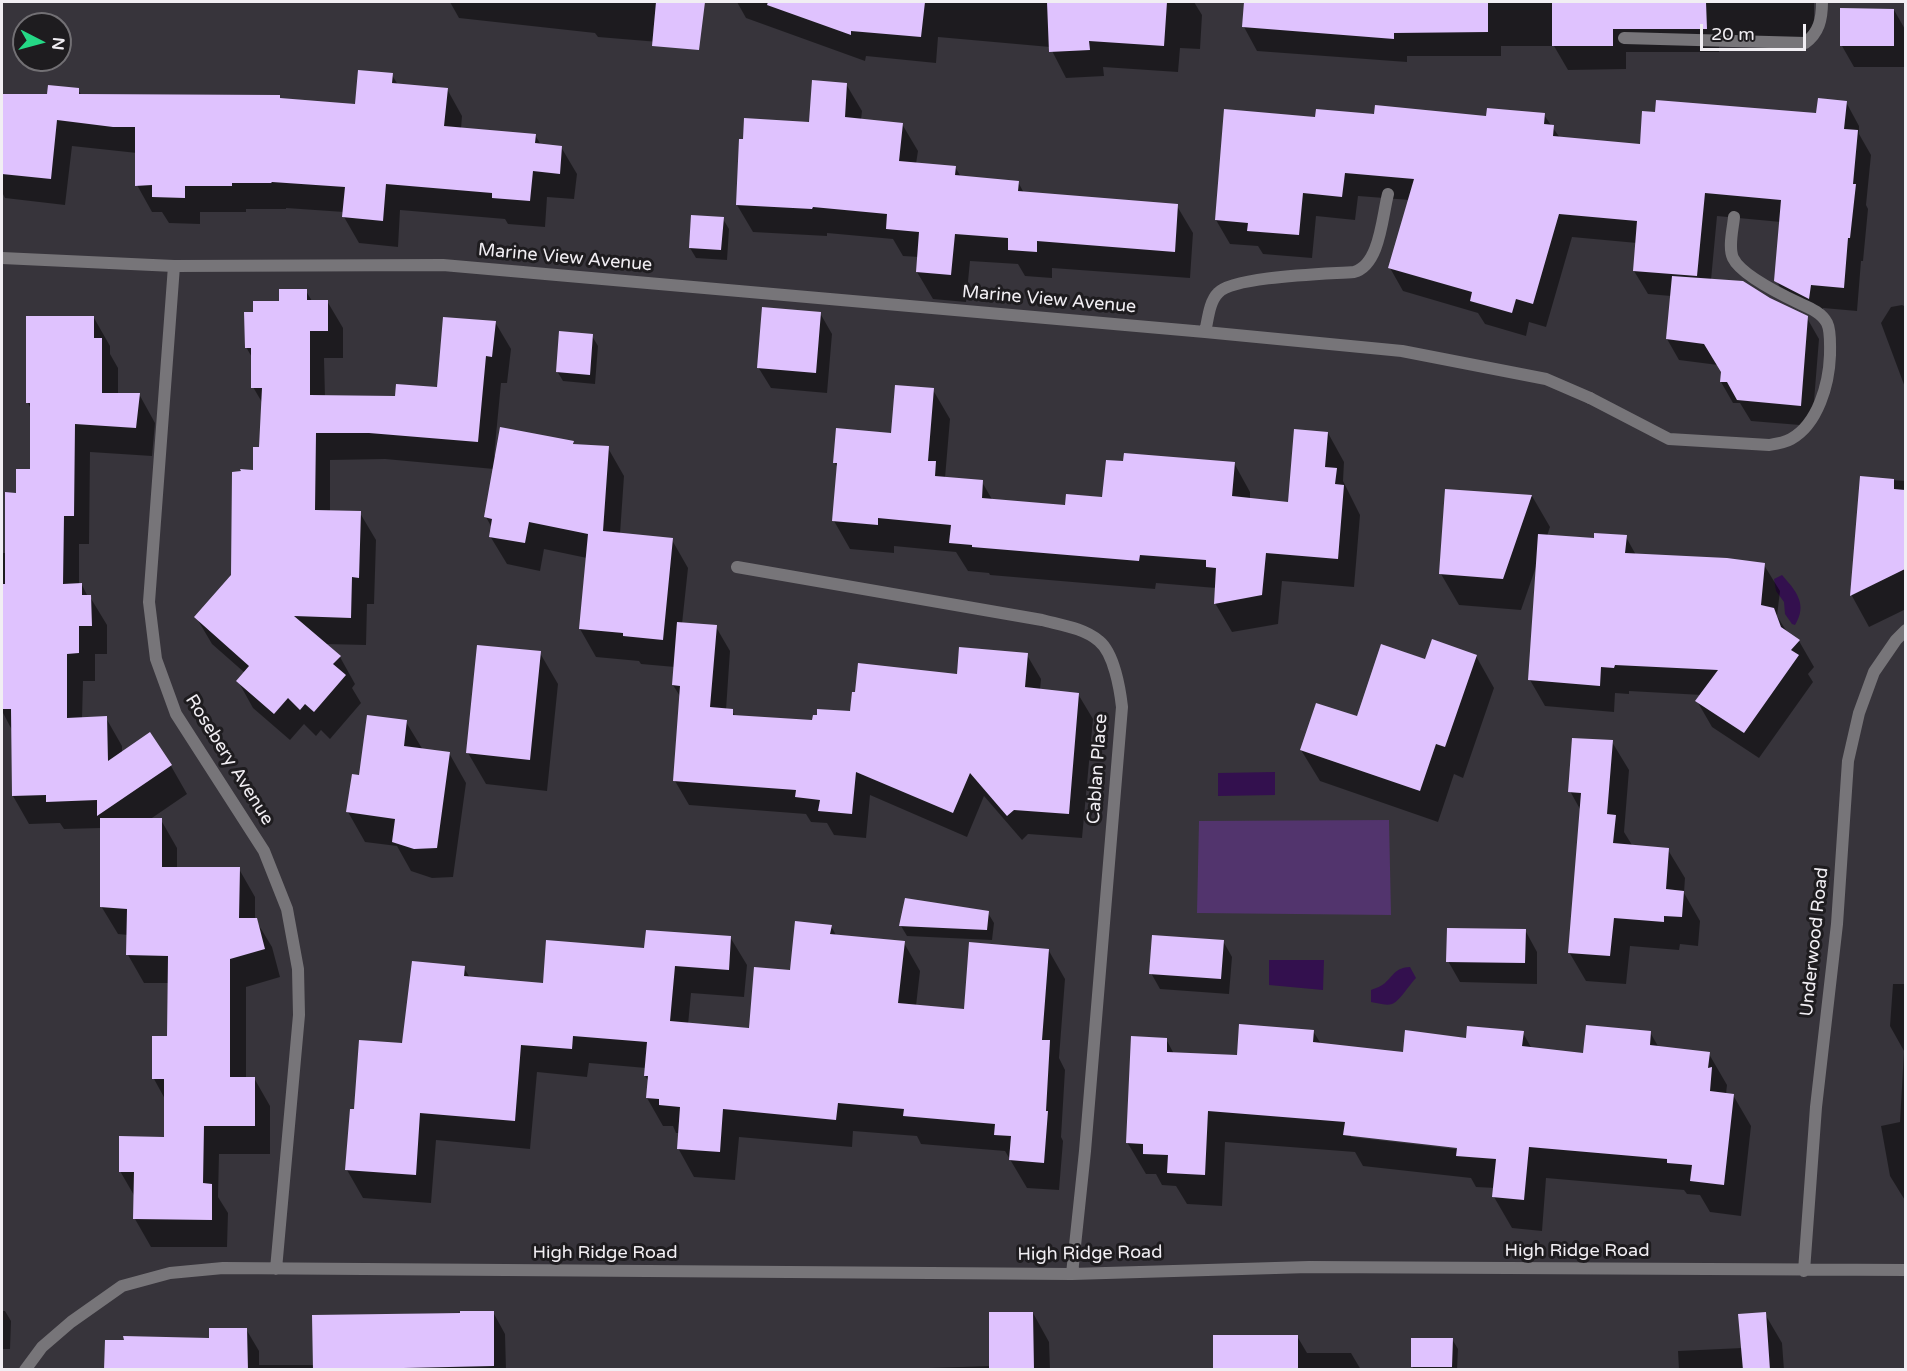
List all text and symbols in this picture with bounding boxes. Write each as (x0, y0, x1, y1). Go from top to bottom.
north arrow (12, 12, 72, 72)
scale bar (1703, 12, 1810, 50)
text: 20 m (1711, 23, 1755, 45)
text: N (47, 36, 69, 51)
street label: Marine View Avenue (477, 240, 653, 276)
street label: Marine View Avenue (961, 282, 1137, 318)
street label: Rosebery Avenue (180, 691, 278, 829)
street label: Cablan Place (1083, 713, 1113, 825)
street label: Underwood Road (1796, 866, 1834, 1018)
street label: High Ridge Road (1504, 1240, 1650, 1262)
street label: High Ridge Road (532, 1242, 678, 1264)
street label: High Ridge Road (1017, 1242, 1163, 1266)

